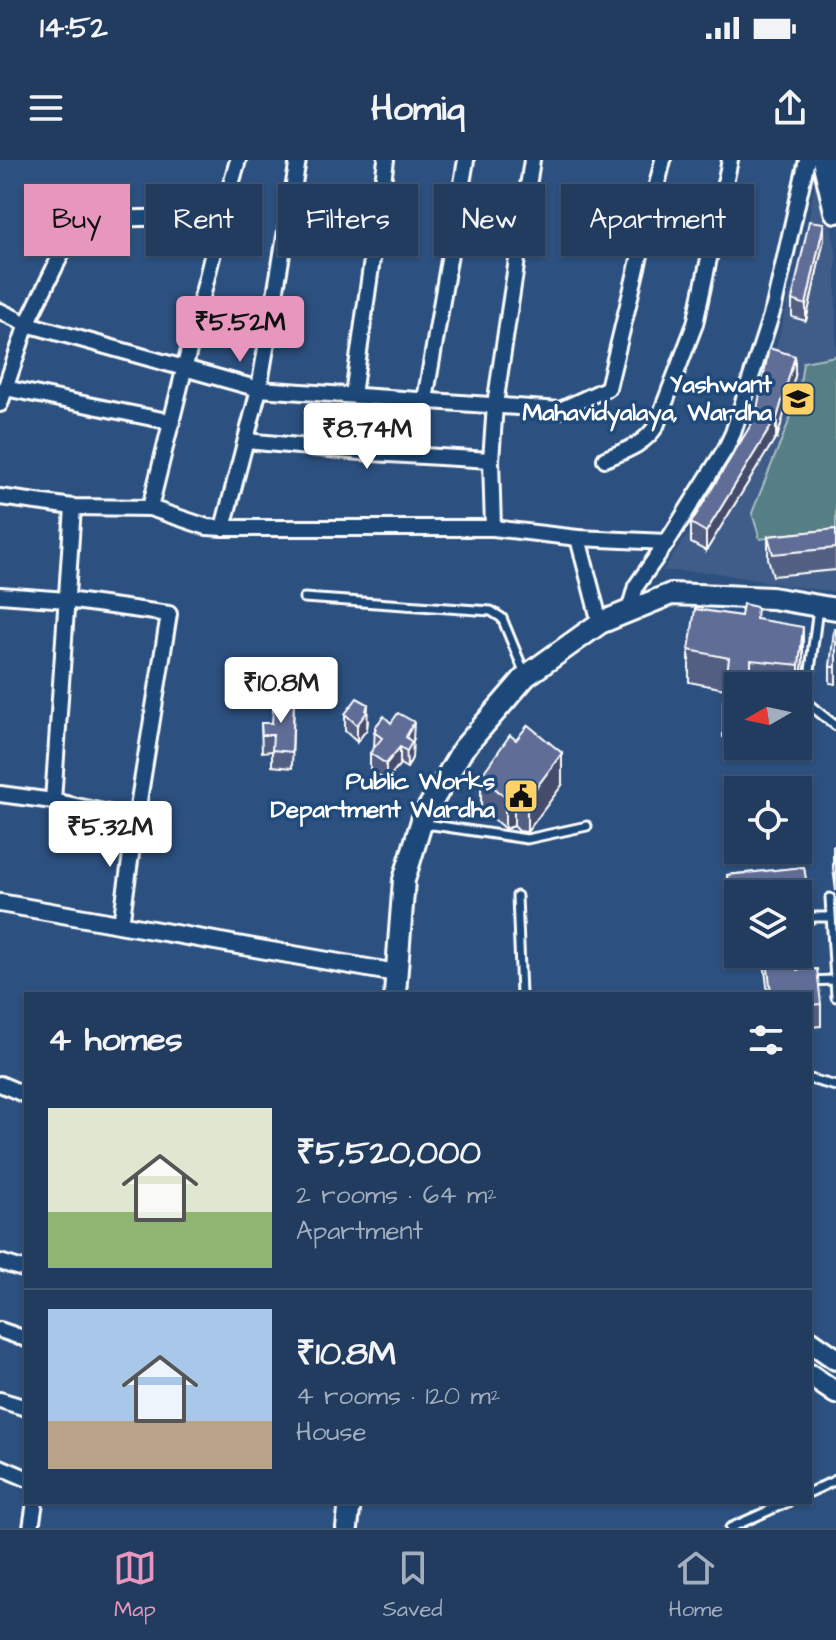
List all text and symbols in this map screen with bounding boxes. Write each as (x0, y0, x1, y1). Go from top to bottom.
text: 14:52 (40, 7, 108, 49)
text: Homiq (371, 83, 465, 134)
icon: menu (24, 86, 68, 130)
icon: share (768, 86, 812, 130)
chip: Buy (24, 184, 130, 256)
chip: Rent (146, 184, 262, 256)
chip: Filters (278, 184, 418, 256)
chip: New (434, 184, 545, 256)
chip: Apartment (561, 184, 754, 256)
pin: ₹5.52M (175, 296, 305, 364)
text: ₹5.52M (194, 304, 286, 340)
place label: Yashwant Mahavidyalaya, Wardha (522, 368, 773, 432)
school or university icon: Yashwant Mahavidyalaya, Wardha (779, 380, 817, 418)
pin: ₹8.74M (302, 403, 432, 471)
text: ₹8.74M (322, 411, 412, 447)
pin: ₹10.8M (216, 657, 346, 725)
text: ₹10.8M (243, 665, 319, 701)
north arrow (724, 672, 812, 760)
map controls (724, 672, 812, 968)
place label: Public Works Department Wardha (271, 765, 496, 827)
button: locate (724, 776, 812, 864)
public building icon: Public Works Department Wardha (502, 777, 540, 815)
pin: ₹5.32M (45, 801, 175, 869)
text: ₹5.32M (67, 809, 153, 845)
button: layers (724, 880, 812, 968)
text: 4 homes (48, 1016, 183, 1064)
icon: filters (744, 1018, 788, 1062)
text: ₹5,520,000 (296, 1129, 481, 1177)
icon: home (112, 1140, 208, 1236)
text: 2 rooms · 64 m² (296, 1177, 497, 1213)
text: Apartment (296, 1213, 423, 1249)
text: ₹10.8M (296, 1330, 396, 1378)
icon: home (112, 1341, 208, 1437)
text: 4 rooms · 120 m² (296, 1378, 500, 1414)
text: House (296, 1414, 367, 1450)
tab: Map (113, 1546, 157, 1625)
tab: Saved (383, 1546, 443, 1625)
tab: Home (668, 1546, 723, 1625)

